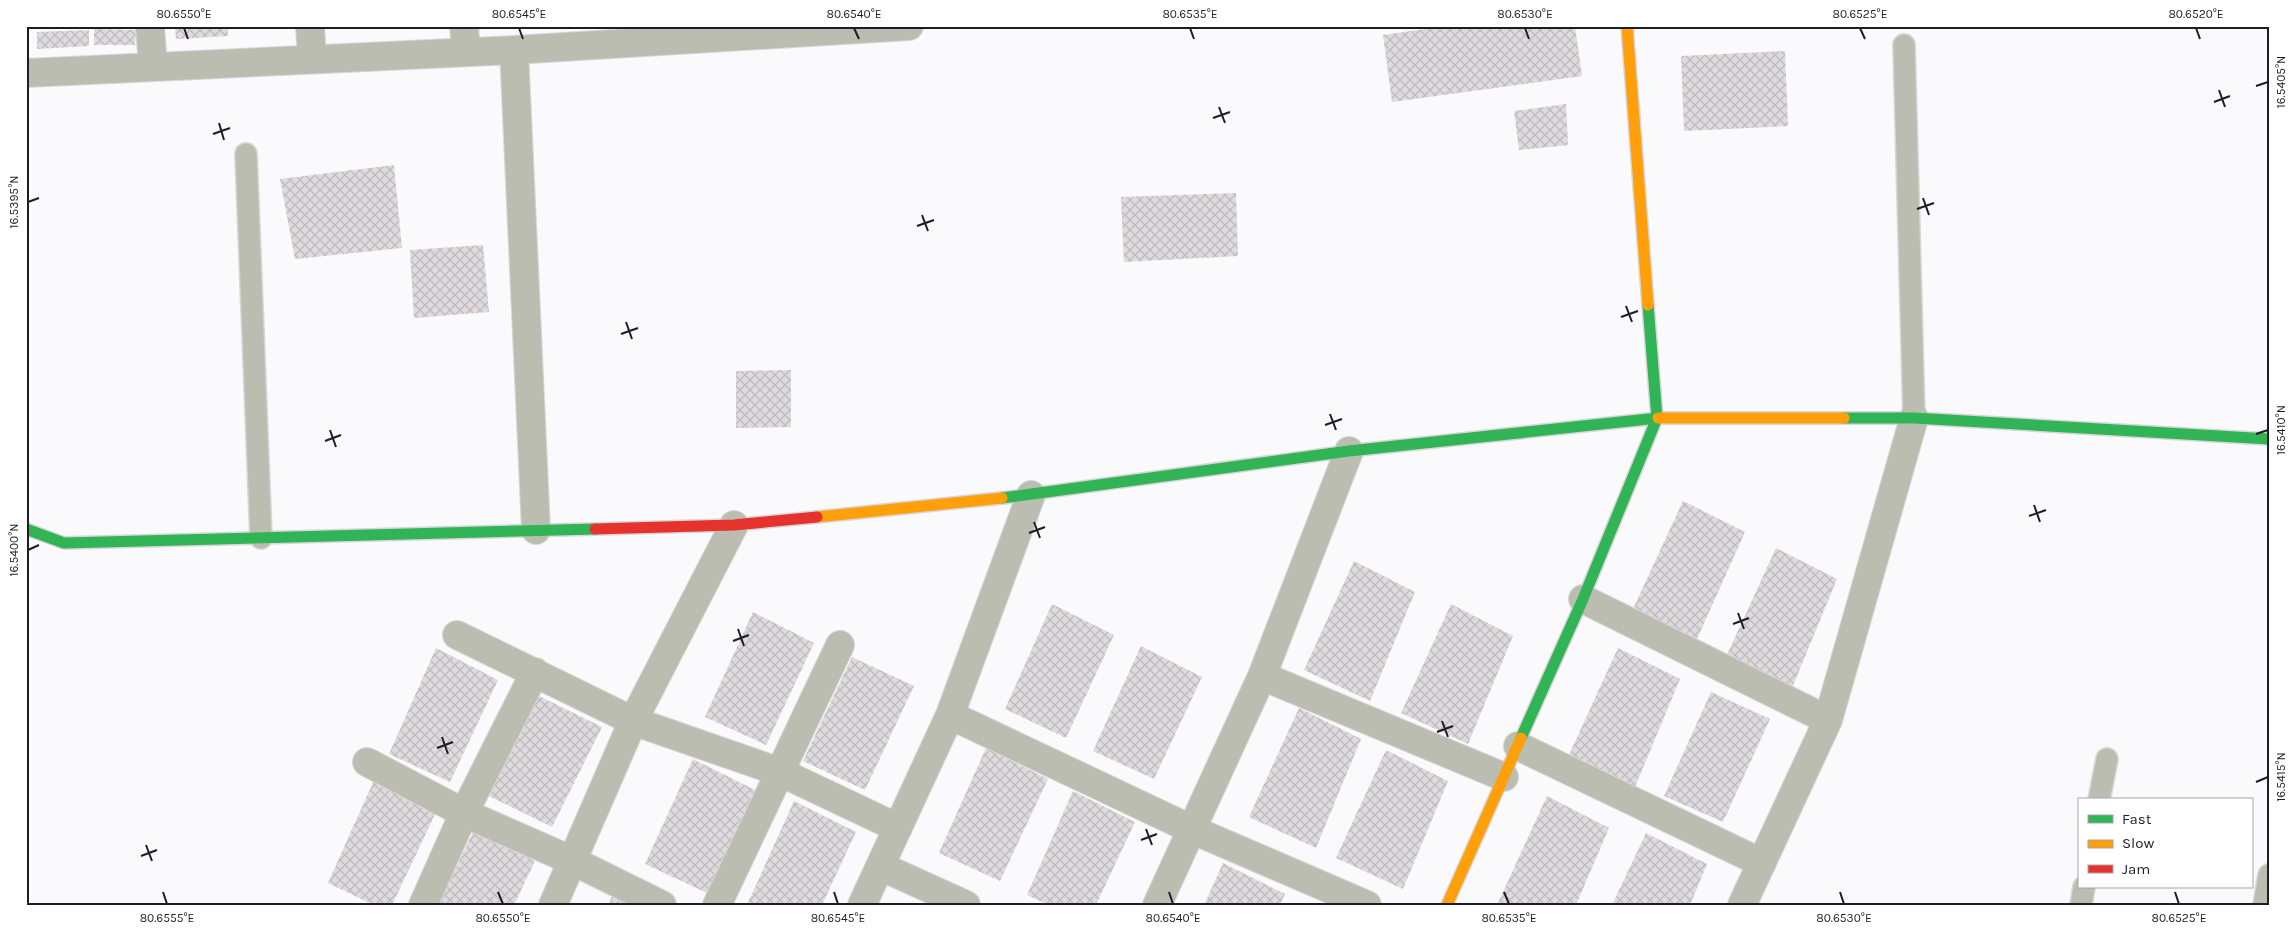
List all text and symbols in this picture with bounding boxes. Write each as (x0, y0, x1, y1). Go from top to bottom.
text: 80.6550°E (156, 7, 212, 21)
text: 80.6545°E (492, 7, 546, 21)
text: 80.6540°E (827, 7, 881, 21)
text: 80.6535°E (1163, 7, 1217, 21)
text: 80.6530°E (1497, 7, 1553, 21)
text: 80.6525°E (1833, 7, 1887, 21)
text: 80.6520°E (2168, 7, 2224, 21)
text: 16.5405°N (2274, 56, 2288, 108)
text: 16.5395°N (7, 176, 21, 228)
text: 16.5410°N (2274, 405, 2288, 455)
text: 16.5400°N (7, 524, 21, 577)
text: 16.5415°N (2274, 752, 2288, 802)
legend (2078, 798, 2252, 888)
text: Fast (2122, 810, 2152, 828)
text: Slow (2122, 834, 2154, 852)
text: Jam (2122, 860, 2150, 878)
text: 80.6555°E (140, 911, 194, 925)
text: 80.6550°E (475, 911, 531, 925)
text: 80.6545°E (811, 911, 865, 925)
text: 80.6540°E (1146, 911, 1200, 925)
text: 80.6535°E (1482, 911, 1536, 925)
text: 80.6530°E (1816, 911, 1872, 925)
text: 80.6525°E (2152, 911, 2206, 925)

